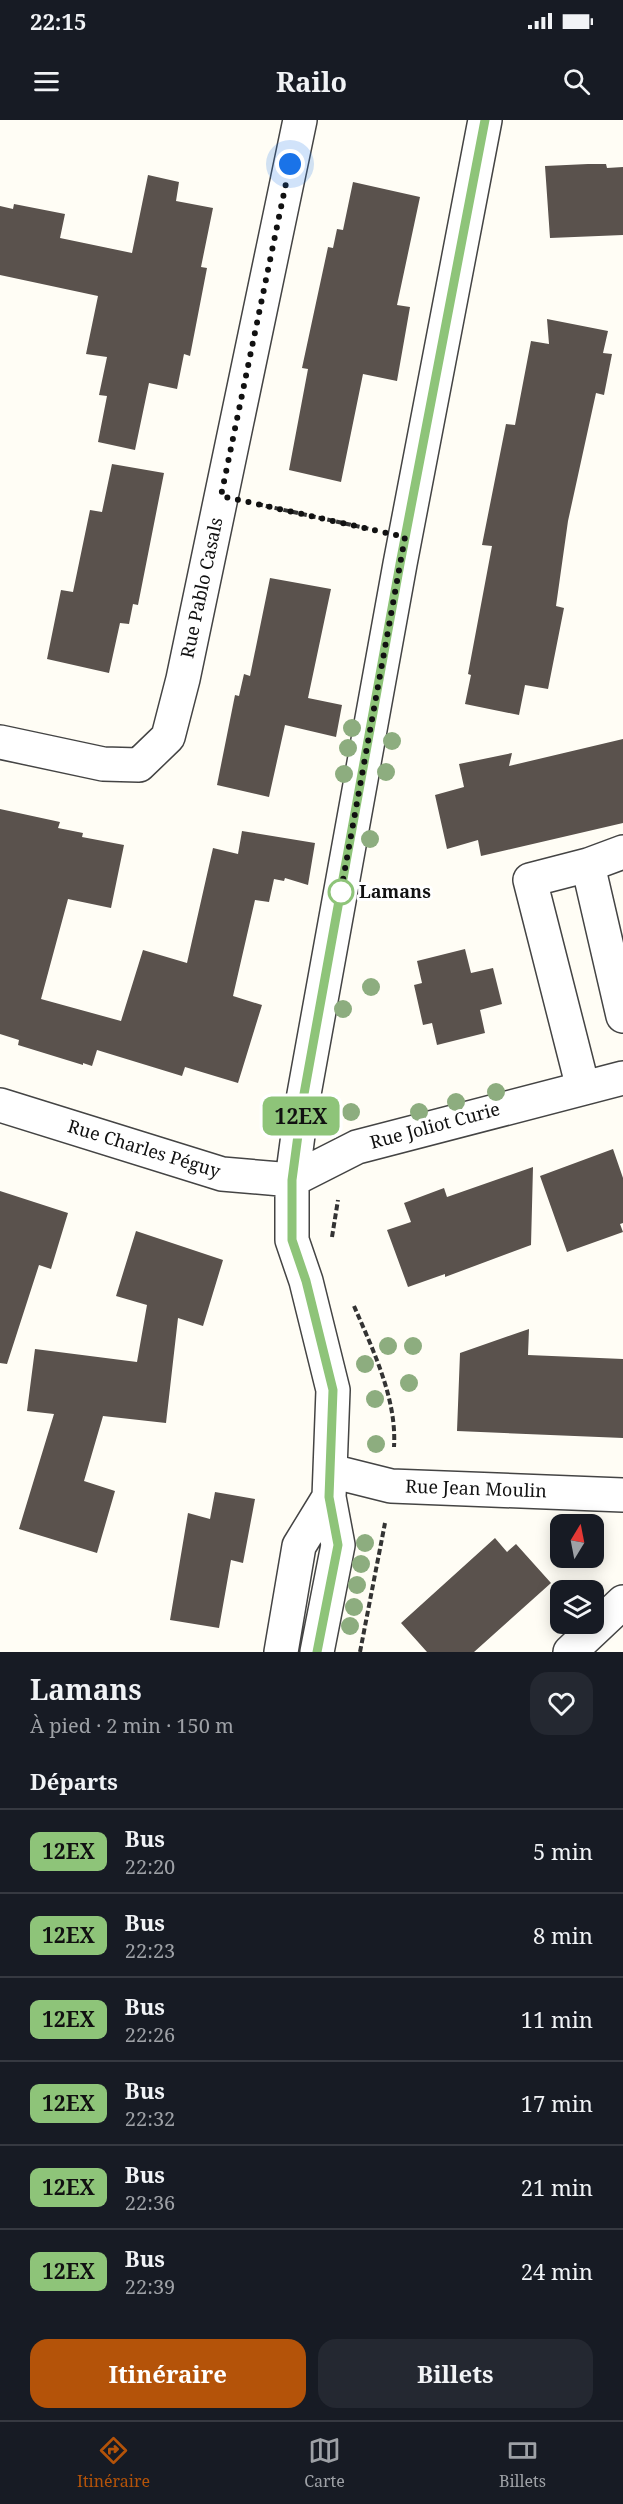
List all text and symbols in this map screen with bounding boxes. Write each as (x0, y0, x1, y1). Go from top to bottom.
text: 22:15 (30, 6, 86, 36)
text: Railo (276, 63, 347, 100)
icon: menu (30, 65, 63, 98)
icon: search (560, 65, 593, 98)
your location (275, 149, 305, 179)
street label: Rue Pablo Casals (174, 515, 228, 660)
marker: Lamans (328, 879, 354, 905)
place label: Lamans (359, 879, 431, 903)
line badge: 12EX (259, 1096, 343, 1136)
street label: Rue Joliot Curie (367, 1096, 502, 1154)
text: 12EX (275, 1102, 327, 1130)
street label: Rue Charles Péguy (65, 1113, 224, 1183)
street label: Rue Jean Moulin (405, 1474, 548, 1502)
north arrow (550, 1514, 604, 1568)
map controls (550, 1514, 604, 1634)
button: layers (550, 1580, 604, 1634)
text: Lamans (30, 1670, 142, 1708)
button: heart (530, 1672, 593, 1735)
text: À pied · 2 min · 150 m (30, 1712, 234, 1739)
text: Départs (30, 1766, 118, 1796)
text: Bus (125, 1823, 165, 1853)
text: 5 min (533, 1836, 593, 1866)
text: 12EX (42, 1837, 95, 1865)
text: 22:20 (125, 1853, 175, 1880)
text: Bus (125, 1907, 165, 1937)
text: 8 min (533, 1920, 593, 1950)
text: 12EX (42, 1921, 95, 1949)
text: 22:23 (125, 1937, 175, 1964)
text: Bus (125, 1991, 165, 2021)
text: 11 min (521, 2004, 593, 2034)
text: 12EX (42, 2005, 95, 2033)
text: 22:26 (125, 2021, 175, 2048)
text: Bus (125, 2075, 165, 2105)
text: 17 min (521, 2088, 593, 2118)
text: 12EX (42, 2089, 95, 2117)
text: 22:32 (125, 2105, 175, 2132)
text: Bus (125, 2159, 165, 2189)
text: 21 min (521, 2172, 593, 2202)
text: 12EX (42, 2173, 95, 2201)
text: 22:36 (125, 2189, 175, 2216)
text: Bus (125, 2243, 165, 2273)
text: 24 min (521, 2256, 593, 2286)
text: 12EX (42, 2257, 95, 2285)
text: 22:39 (125, 2273, 175, 2300)
button: Itinéraire (30, 2339, 306, 2408)
button: Billets (318, 2339, 593, 2408)
tab: Itinéraire (77, 2434, 150, 2492)
tab: Carte (304, 2434, 345, 2492)
tab: Billets (499, 2434, 546, 2492)

